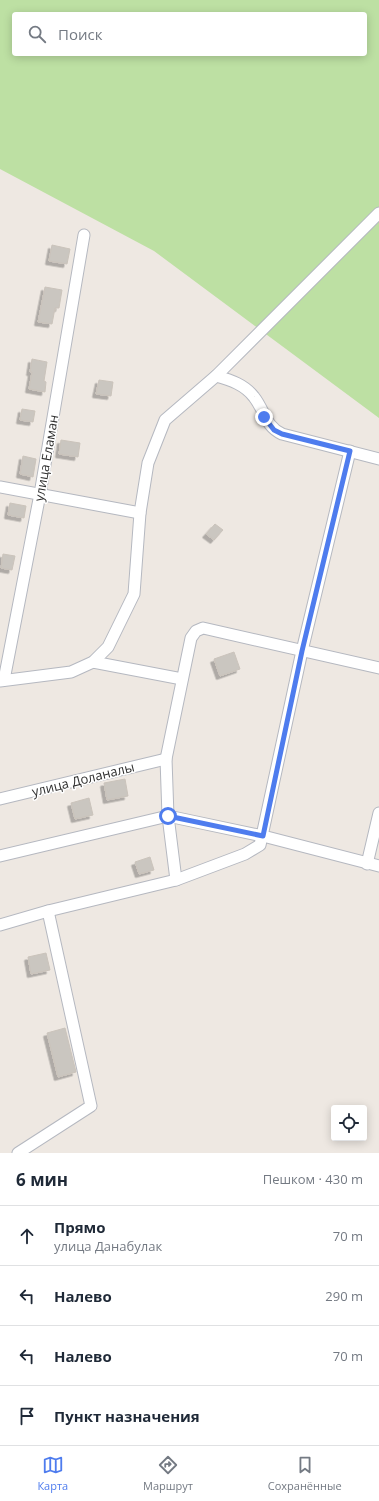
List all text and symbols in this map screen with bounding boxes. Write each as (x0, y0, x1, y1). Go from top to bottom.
search box (12, 12, 367, 56)
icon: search (26, 23, 48, 45)
text: Поиск (58, 24, 102, 44)
route end (255, 408, 273, 426)
street label: улица Еламан (30, 413, 62, 503)
street label: улица Доланалы (30, 758, 136, 800)
route start (159, 807, 177, 825)
map controls (331, 1105, 367, 1141)
button: locate (331, 1105, 367, 1141)
text: 6 мин (16, 1168, 68, 1191)
text: Пешком · 430 m (263, 1170, 363, 1188)
text: Прямо (54, 1217, 106, 1237)
icon: ahead (16, 1225, 38, 1247)
text: 70 m (333, 1227, 363, 1245)
text: улица Данабулак (54, 1237, 162, 1255)
icon: left (16, 1285, 38, 1307)
text: Налево (54, 1286, 112, 1306)
text: 290 m (325, 1287, 363, 1305)
icon: left (16, 1345, 38, 1367)
text: Налево (54, 1346, 112, 1366)
text: 70 m (333, 1347, 363, 1365)
icon: arrive (16, 1405, 38, 1427)
text: Пункт назначения (54, 1406, 200, 1426)
tab: Карта (37, 1454, 68, 1493)
tab: Маршрут (143, 1454, 193, 1493)
tab: Сохранённые (268, 1454, 342, 1493)

